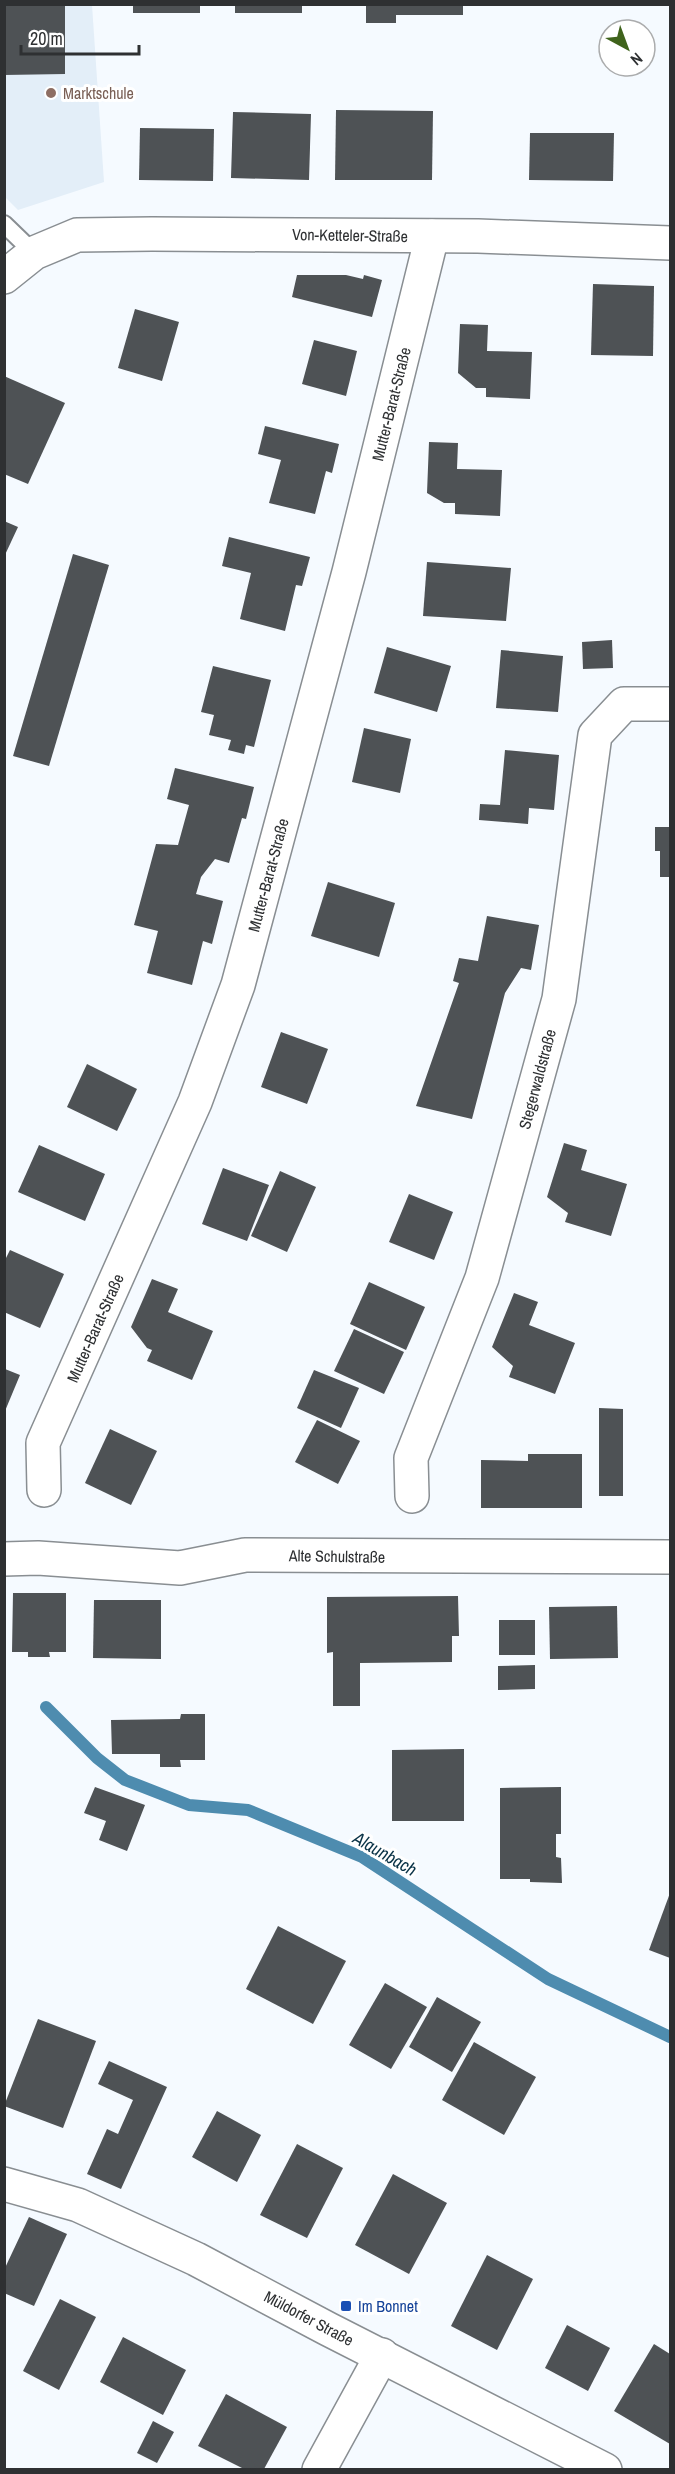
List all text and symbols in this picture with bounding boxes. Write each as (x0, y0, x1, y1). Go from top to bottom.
scale bar (21, 18, 140, 56)
north arrow (597, 18, 657, 78)
text: 20 m (30, 26, 63, 51)
text: N (626, 48, 648, 71)
place label: Marktschule (63, 82, 134, 104)
marker: Marktschule (44, 86, 58, 100)
street label: Von-Ketteler-Straße (292, 223, 408, 247)
street label: Mutter-Barat-Straße (366, 345, 416, 463)
street label: Mutter-Barat-Straße (242, 816, 294, 934)
street label: Stegerwaldstraße (513, 1026, 561, 1132)
street label: Mutter-Barat-Straße (61, 1270, 129, 1386)
street label: Alte Schulstraße (288, 1544, 385, 1568)
water label: Alaunbach (348, 1825, 422, 1882)
street label: Müldorfer Straße (260, 2285, 358, 2351)
place label: Im Bonnet (358, 2295, 418, 2317)
marker: Im Bonnet (339, 2299, 353, 2313)

